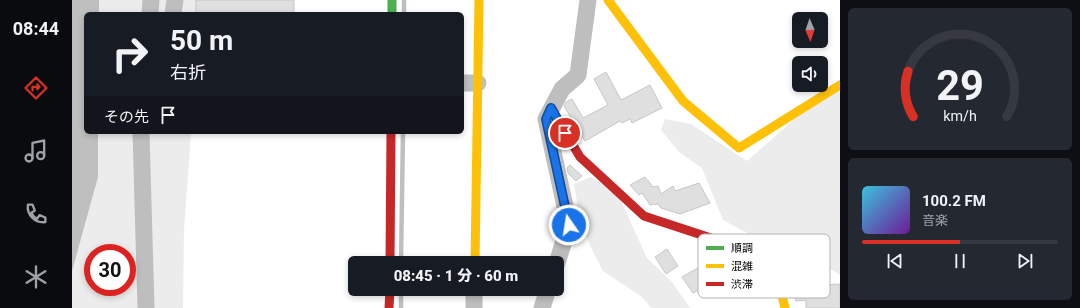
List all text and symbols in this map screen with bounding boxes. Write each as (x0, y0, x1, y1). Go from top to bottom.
north arrow (792, 12, 828, 48)
map controls (792, 12, 828, 92)
text: 08:44 (13, 18, 59, 39)
text: 50 m (170, 24, 233, 57)
icon: right (104, 28, 156, 80)
button: sound (792, 56, 828, 92)
text: 29 (936, 61, 984, 110)
text: 右折 (170, 62, 206, 83)
icon: directions (22, 74, 50, 102)
icon: arrive (157, 104, 179, 126)
text: その先 (104, 108, 149, 126)
text: km/h (943, 108, 977, 124)
pin (548, 116, 582, 150)
icon: arrive (554, 122, 576, 144)
icon: music (22, 137, 50, 165)
text: 100.2 FM (922, 192, 986, 210)
icon: phone (22, 200, 50, 228)
position arrow (548, 204, 590, 246)
text: 音楽 (922, 213, 948, 228)
legend (698, 234, 830, 298)
text: 順調 (731, 242, 753, 255)
speed limit sign: 30 (84, 244, 136, 296)
icon: previous (884, 250, 906, 272)
icon: pause (949, 250, 971, 272)
icon: next (1014, 250, 1036, 272)
text: 混雑 (731, 260, 753, 273)
icon: climate (22, 263, 50, 291)
text: 08:45 · 1 分 · 60 m (394, 267, 518, 285)
text: 渋滞 (731, 278, 753, 291)

